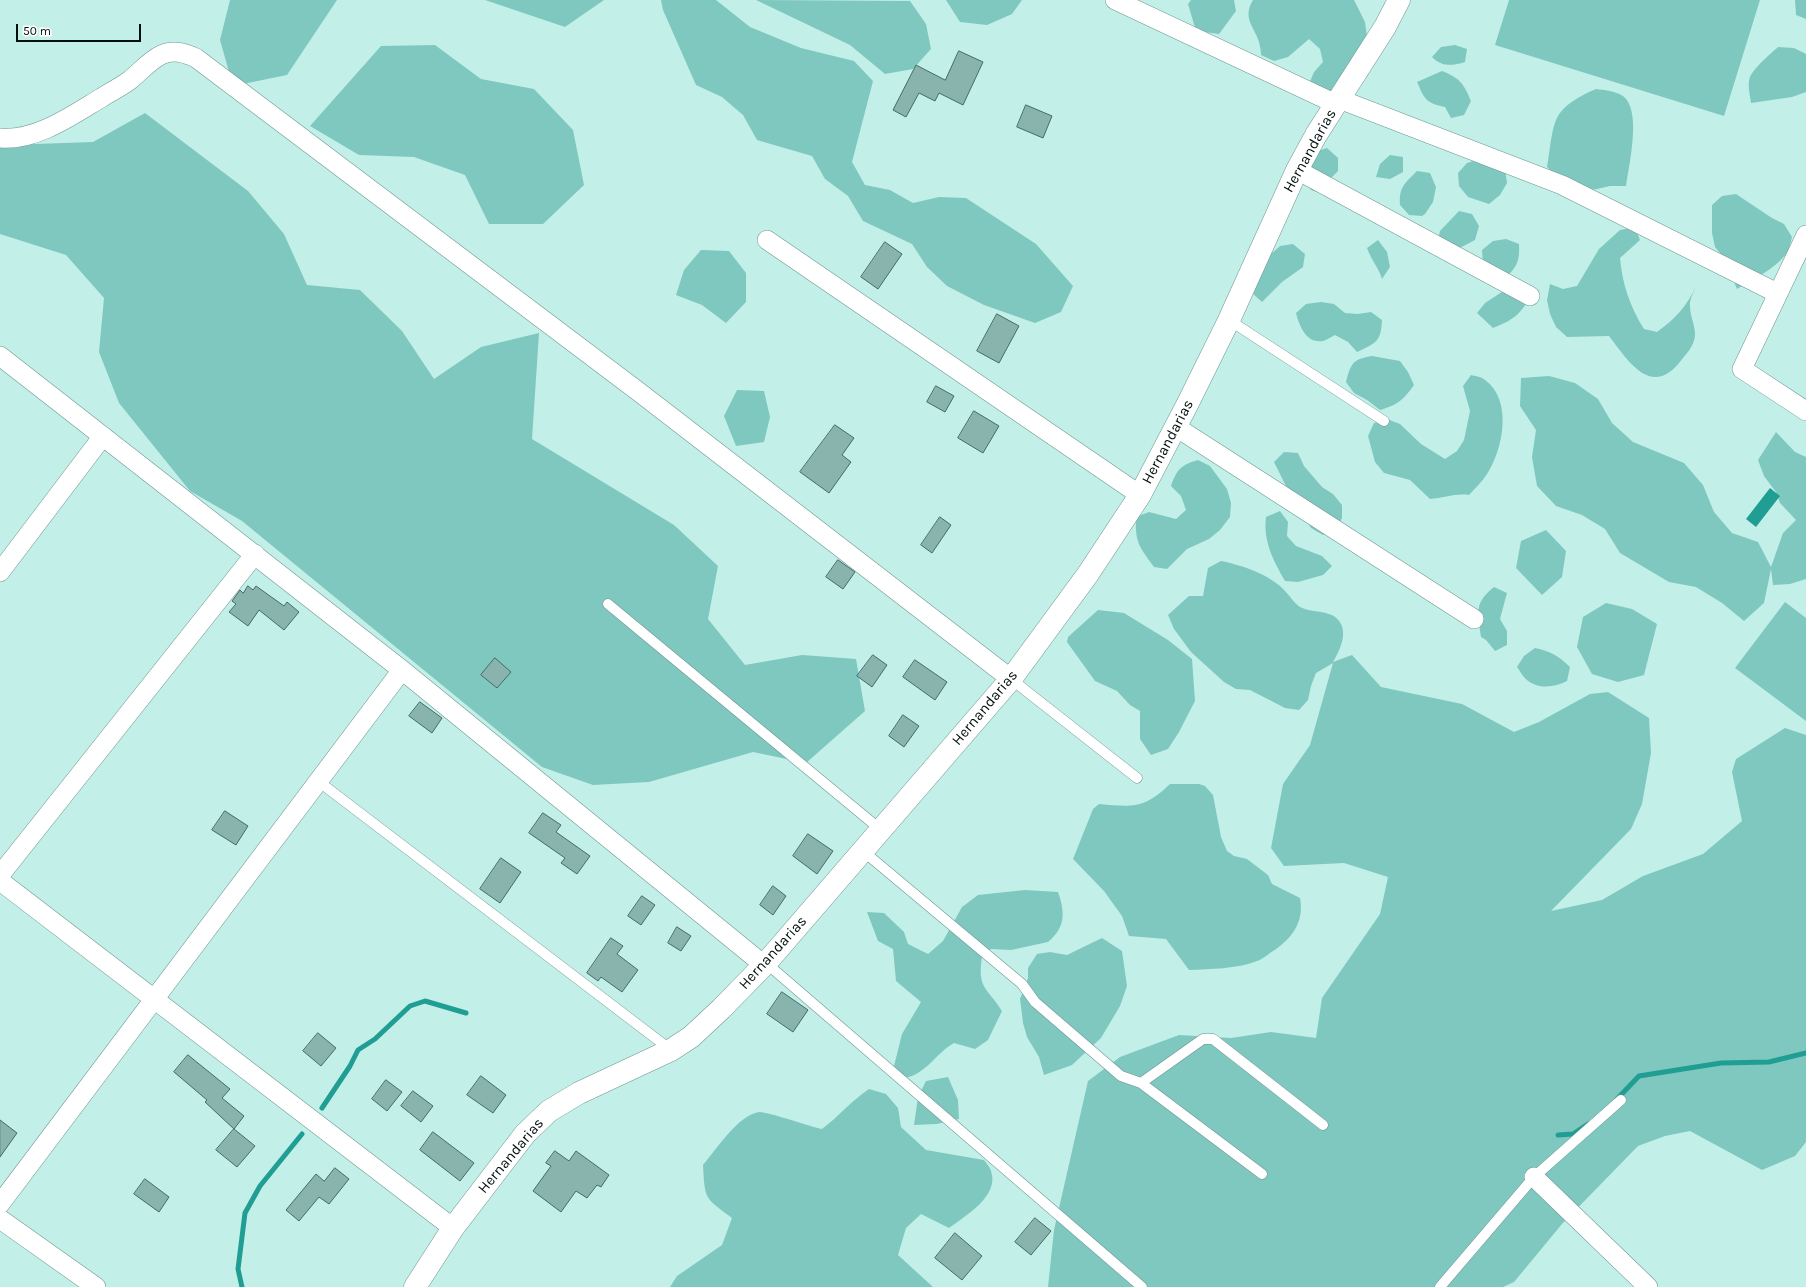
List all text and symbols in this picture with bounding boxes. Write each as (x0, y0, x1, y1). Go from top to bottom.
scale bar (18, 16, 143, 42)
text: 50 m (23, 24, 51, 38)
street label: Hernandarias (1280, 106, 1340, 196)
street label: Hernandarias (1138, 397, 1198, 487)
street label: Hernandarias (948, 667, 1022, 749)
street label: Hernandarias (735, 913, 811, 993)
street label: Hernandarias (474, 1115, 548, 1197)

